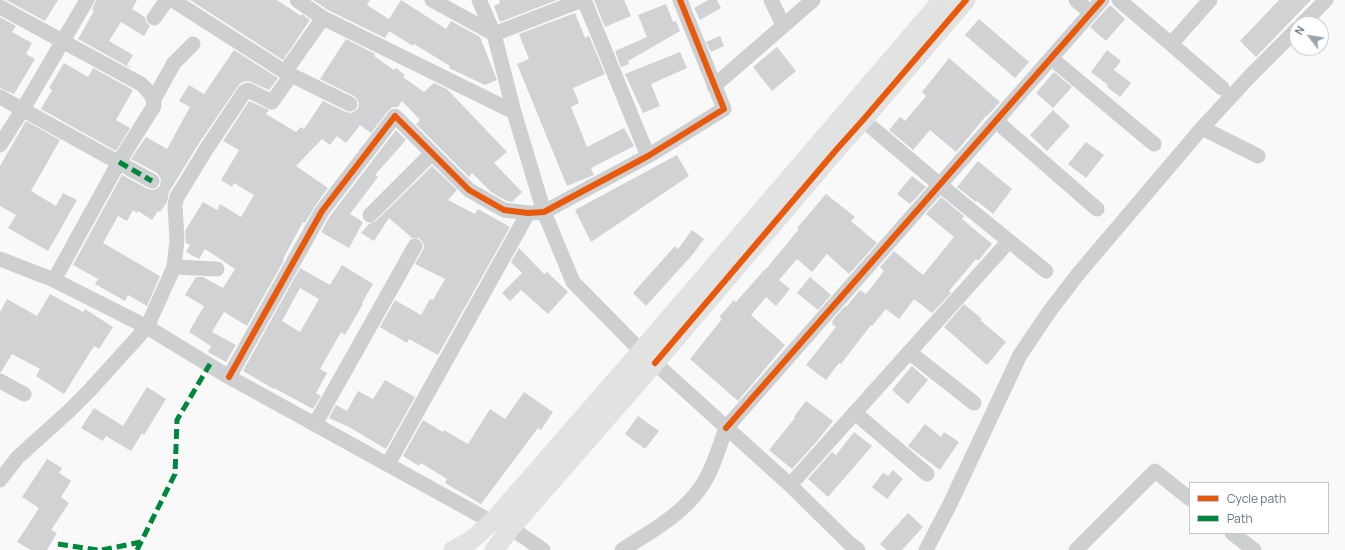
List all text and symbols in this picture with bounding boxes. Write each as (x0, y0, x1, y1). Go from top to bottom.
north arrow (1289, 16, 1329, 56)
text: N (1291, 23, 1308, 37)
legend (1189, 482, 1329, 534)
text: Cycle path (1227, 490, 1286, 507)
text: Path (1227, 510, 1253, 527)

